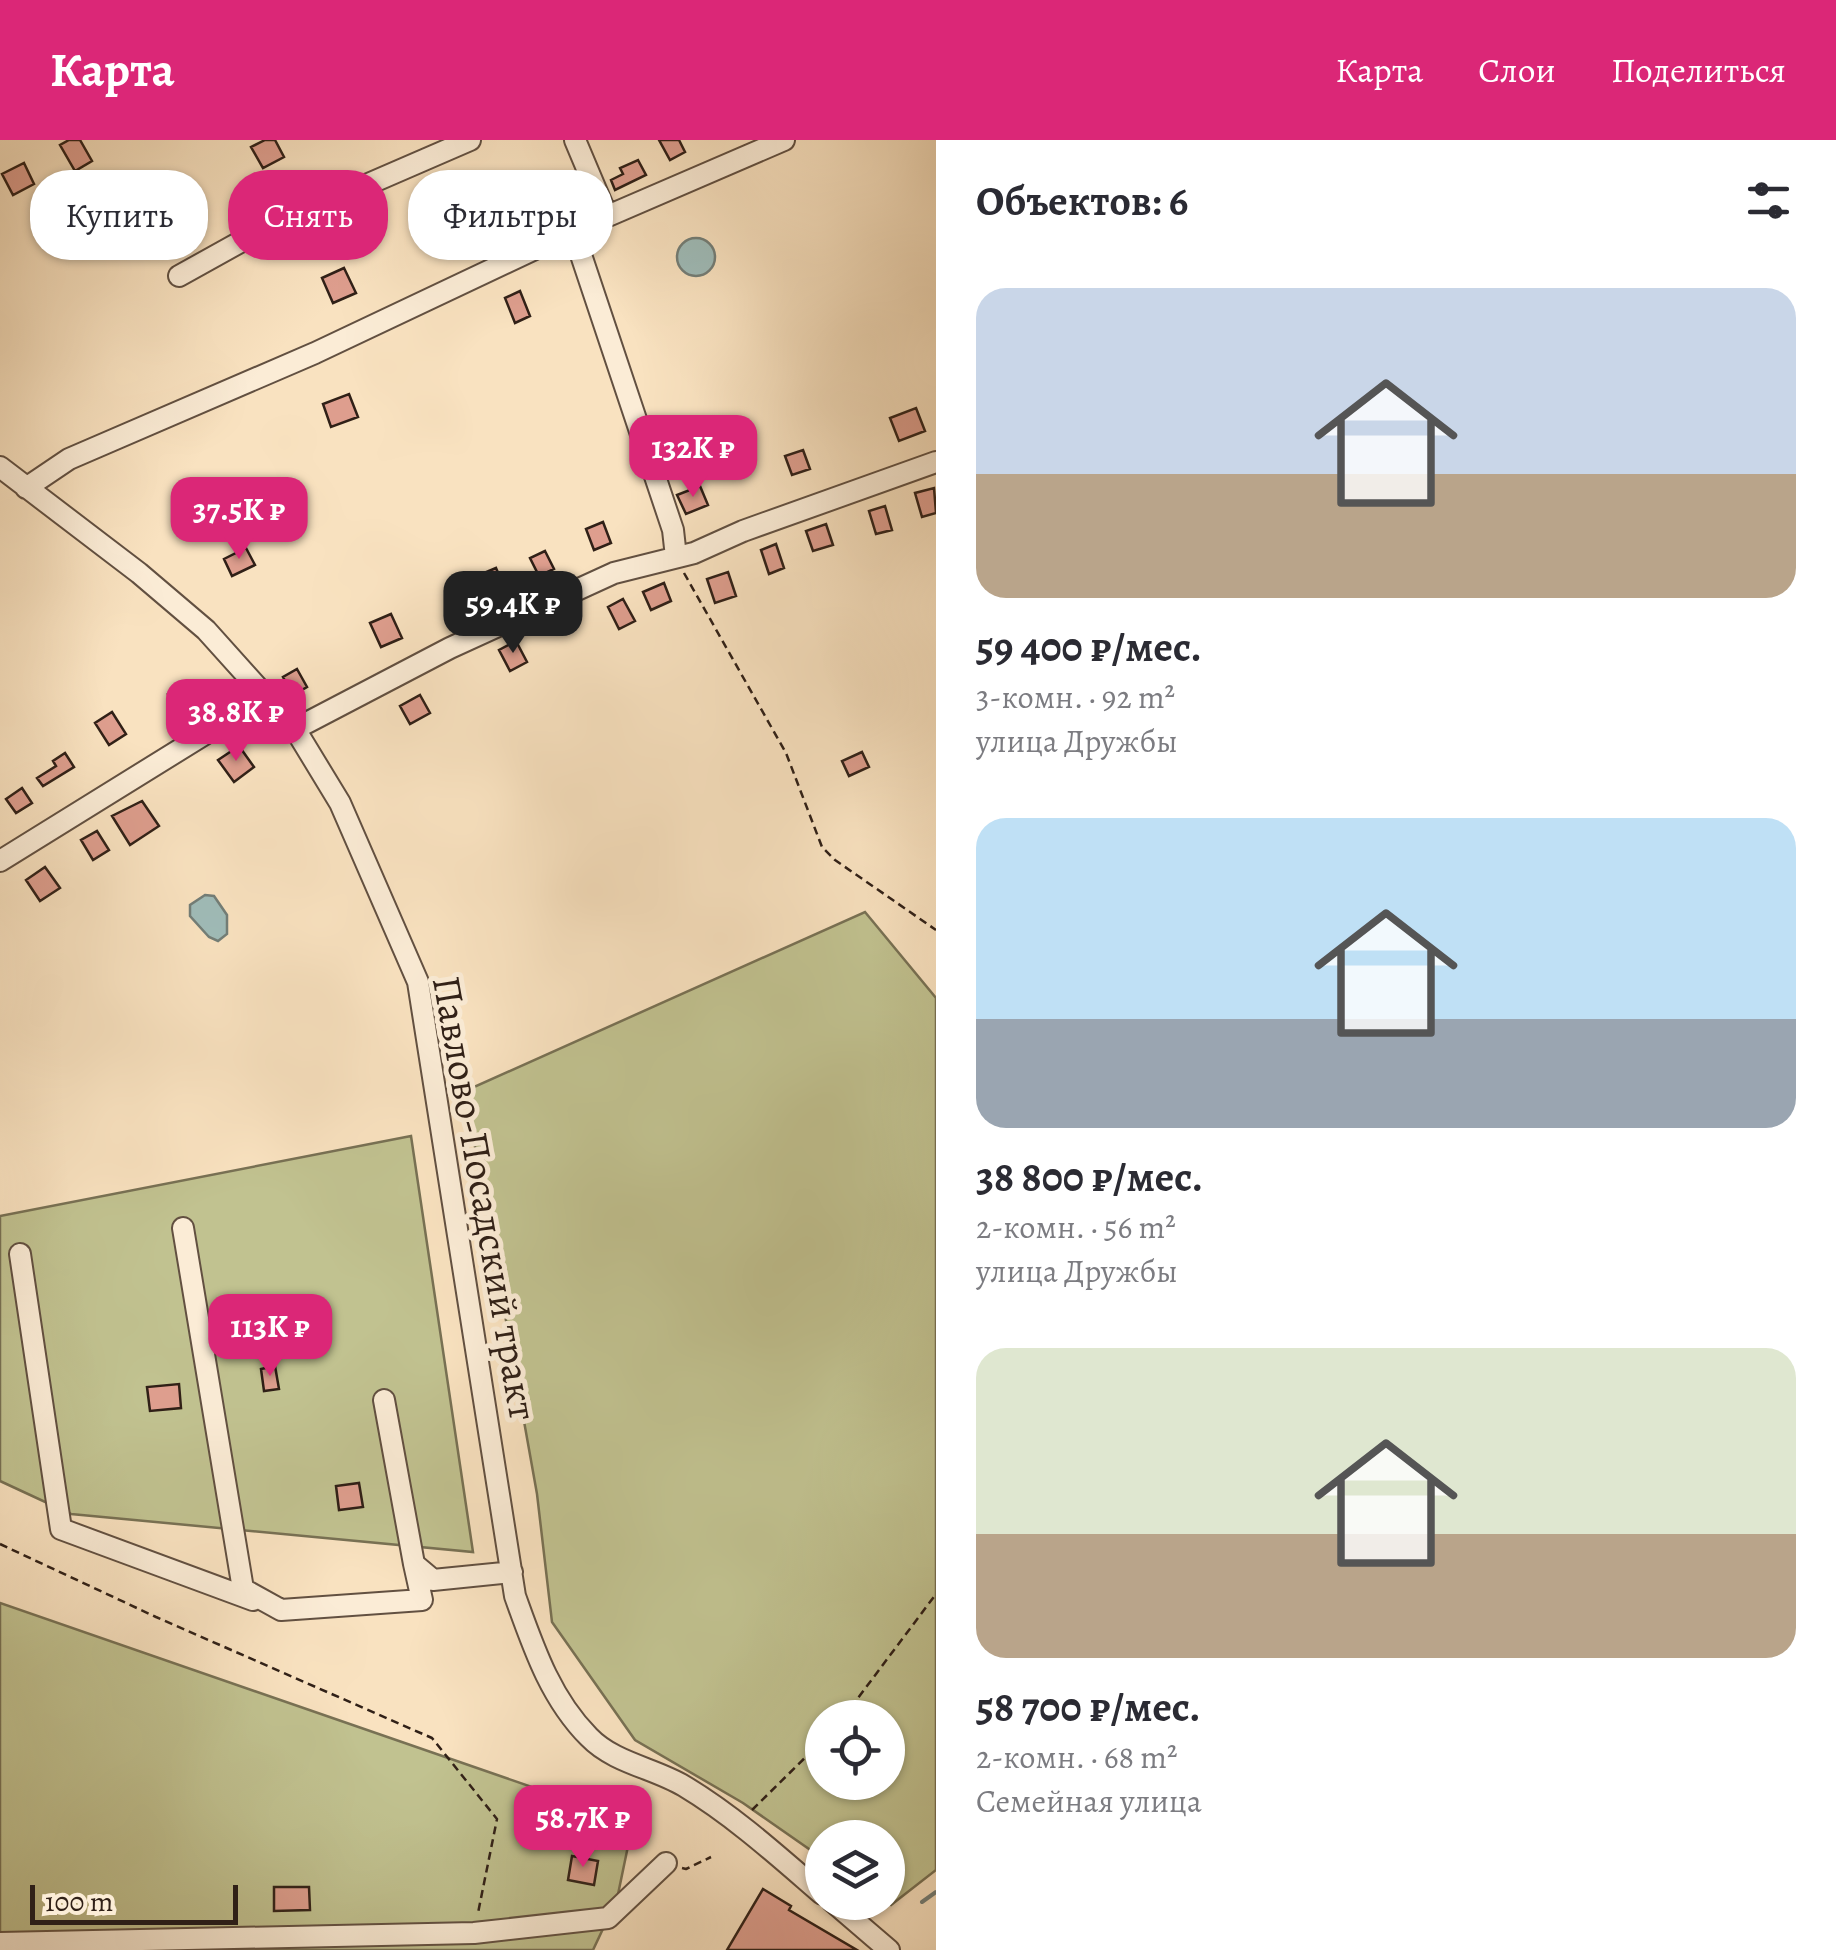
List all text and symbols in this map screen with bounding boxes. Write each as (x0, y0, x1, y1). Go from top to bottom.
text: Карта (50, 37, 175, 103)
text: Карта (1335, 46, 1423, 94)
text: Слои (1478, 46, 1556, 94)
text: Поделиться (1611, 46, 1786, 94)
chip: Купить (30, 170, 208, 260)
chip: Снять (228, 170, 388, 260)
chip: Фильтры (408, 170, 613, 260)
text: Объектов: 6 (976, 172, 1188, 229)
icon: filters (1741, 173, 1796, 228)
icon: home (1296, 353, 1476, 533)
pin: 132K ₽ (612, 415, 774, 500)
text: 132K ₽ (651, 425, 735, 469)
pin: 37.5K ₽ (147, 477, 331, 562)
text: 37.5K ₽ (193, 487, 285, 531)
pin: 59.4K ₽ (421, 571, 605, 656)
text: 59.4K ₽ (465, 581, 561, 625)
text: 59 400 ₽/мес. (976, 618, 1202, 675)
text: 3-комн. · 92 m² (976, 675, 1175, 719)
pin: 38.8K ₽ (144, 679, 328, 764)
text: 38.8K ₽ (188, 689, 284, 733)
text: улица Дружбы (976, 719, 1178, 763)
icon: home (1296, 883, 1476, 1063)
street label: Павлово-Посадский тракт (419, 972, 551, 1424)
text: 38 800 ₽/мес. (976, 1148, 1203, 1205)
text: 2-комн. · 56 m² (976, 1205, 1176, 1249)
text: улица Дружбы (976, 1249, 1178, 1293)
pin: 113K ₽ (189, 1294, 351, 1379)
text: 113K ₽ (230, 1304, 310, 1348)
icon: home (1296, 1413, 1476, 1593)
text: 58 700 ₽/мес. (976, 1678, 1201, 1735)
map controls (805, 1700, 905, 1920)
button: locate (805, 1700, 905, 1800)
text: 2-комн. · 68 m² (976, 1735, 1178, 1779)
text: Семейная улица (976, 1779, 1202, 1823)
pin: 58.7K ₽ (491, 1785, 675, 1870)
text: 58.7K ₽ (536, 1795, 630, 1839)
button: layers (805, 1820, 905, 1920)
scale bar (30, 1880, 238, 1924)
text: 100 m (45, 1883, 113, 1921)

